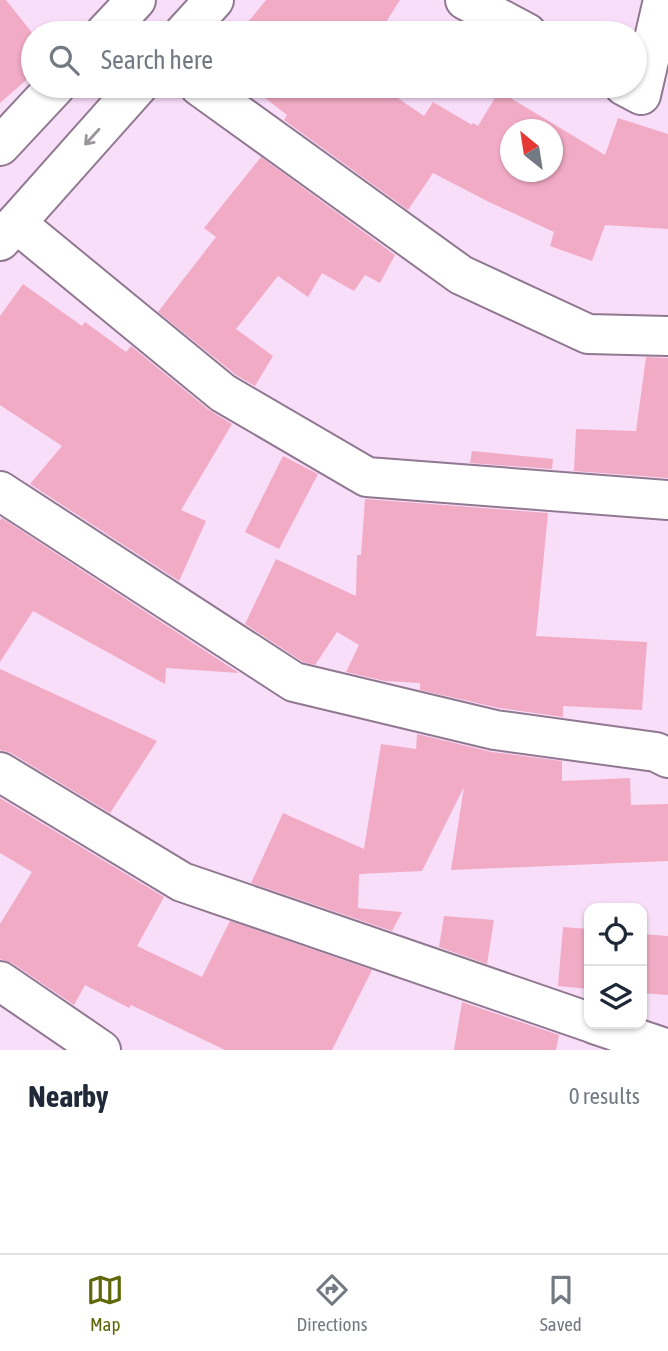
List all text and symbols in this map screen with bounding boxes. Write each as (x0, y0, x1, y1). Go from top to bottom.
search box (21, 21, 647, 98)
icon: search (45, 41, 83, 79)
text: Search here (101, 45, 213, 75)
north arrow (500, 119, 563, 182)
one-way arrow (84, 128, 100, 146)
map controls (584, 903, 647, 1029)
button: locate (584, 903, 647, 966)
button: layers (584, 966, 647, 1029)
text: Nearby (28, 1079, 108, 1113)
text: 0 results (569, 1083, 640, 1109)
tab: Map (86, 1271, 124, 1335)
tab: Directions (297, 1271, 367, 1335)
tab: Saved (540, 1271, 582, 1335)

